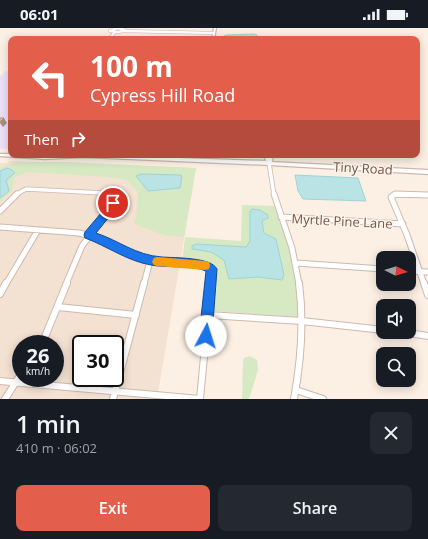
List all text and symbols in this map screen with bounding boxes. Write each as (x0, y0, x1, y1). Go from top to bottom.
text: 06:01 (20, 4, 59, 24)
text: 100 m (90, 47, 173, 85)
icon: left (24, 52, 76, 104)
text: Cypress Hill Road (90, 83, 235, 107)
icon: right (67, 128, 89, 150)
text: Then (24, 129, 59, 149)
street label: Tiny Road (333, 157, 393, 179)
pin (96, 186, 130, 220)
icon: arrive (102, 192, 124, 214)
street label: Myrtle Pine Lane (291, 209, 393, 233)
north arrow (376, 251, 416, 291)
map controls (376, 251, 416, 387)
button: sound (376, 299, 416, 339)
position arrow (185, 315, 227, 357)
speed limit sign: 30 (72, 335, 124, 387)
text: 26 (27, 342, 49, 369)
button: search (376, 347, 416, 387)
text: km/h (26, 364, 50, 378)
text: 1 min (16, 407, 81, 440)
button: close (370, 412, 412, 454)
text: 410 m · 06:02 (16, 439, 97, 457)
button: Exit (16, 485, 210, 531)
button: Share (218, 485, 412, 531)

